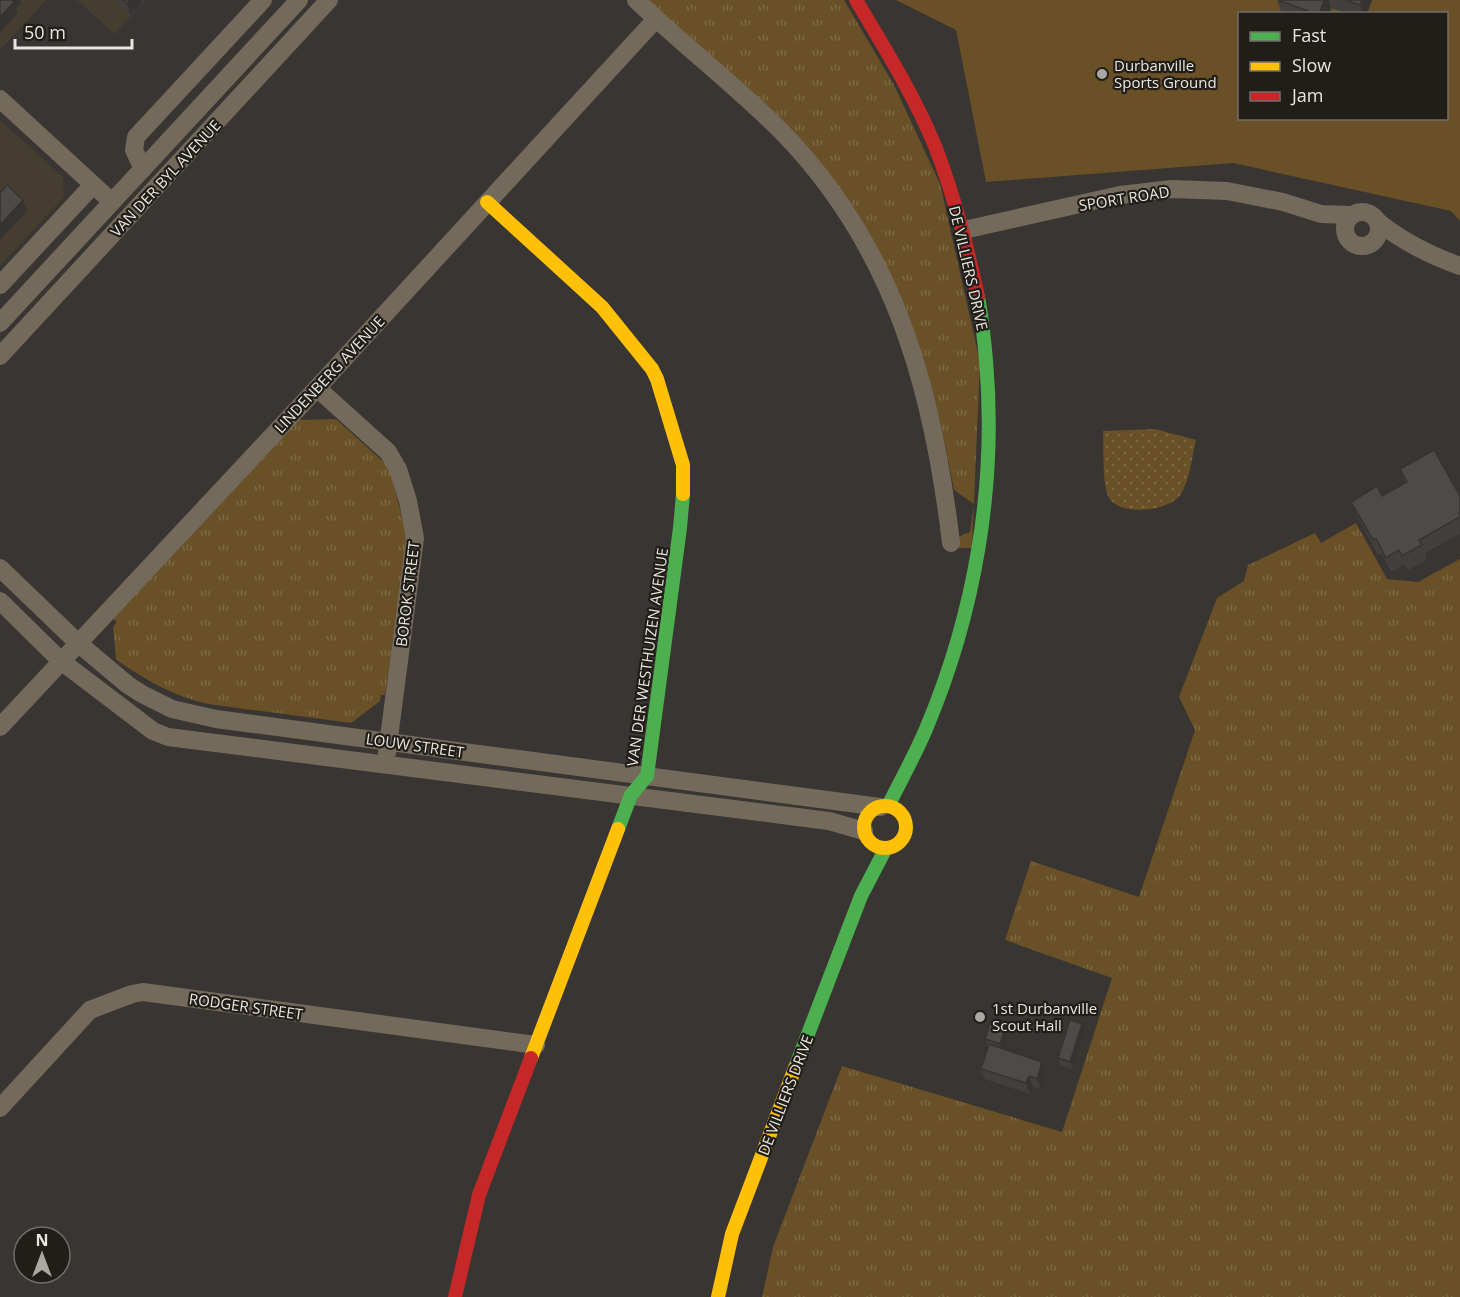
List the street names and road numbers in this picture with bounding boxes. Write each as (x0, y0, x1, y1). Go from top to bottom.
street label: VAN DER BYL AVENUE (105, 115, 225, 241)
street label: SPORT ROAD (1077, 181, 1171, 215)
street label: DE VILLIERS DRIVE (945, 204, 993, 332)
street label: LINDENBERG AVENUE (269, 311, 389, 437)
street label: BOROK STREET (391, 539, 423, 648)
street label: VAN DER WESTHUIZEN AVENUE (622, 547, 672, 767)
street label: LOUW STREET (365, 728, 466, 762)
street label: RODGER STREET (188, 988, 305, 1024)
street label: DE VILLIERS DRIVE (753, 1032, 817, 1158)

